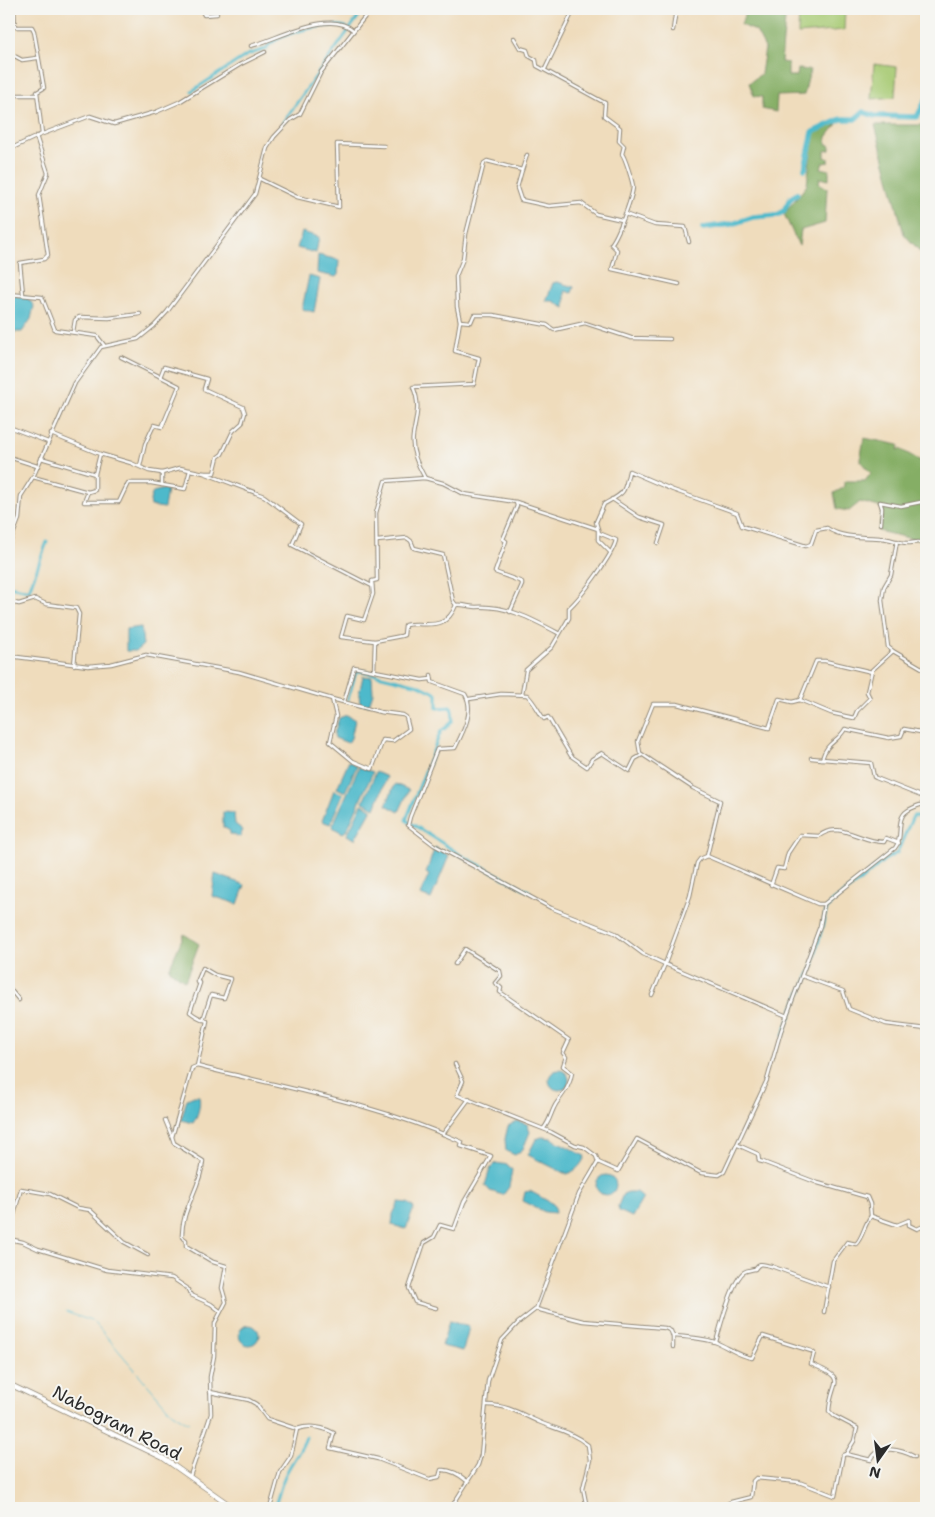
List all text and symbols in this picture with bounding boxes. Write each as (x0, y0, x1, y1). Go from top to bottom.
street label: Nabogram Road (48, 1380, 186, 1466)
north arrow (852, 1434, 902, 1484)
text: N (867, 1463, 882, 1483)

